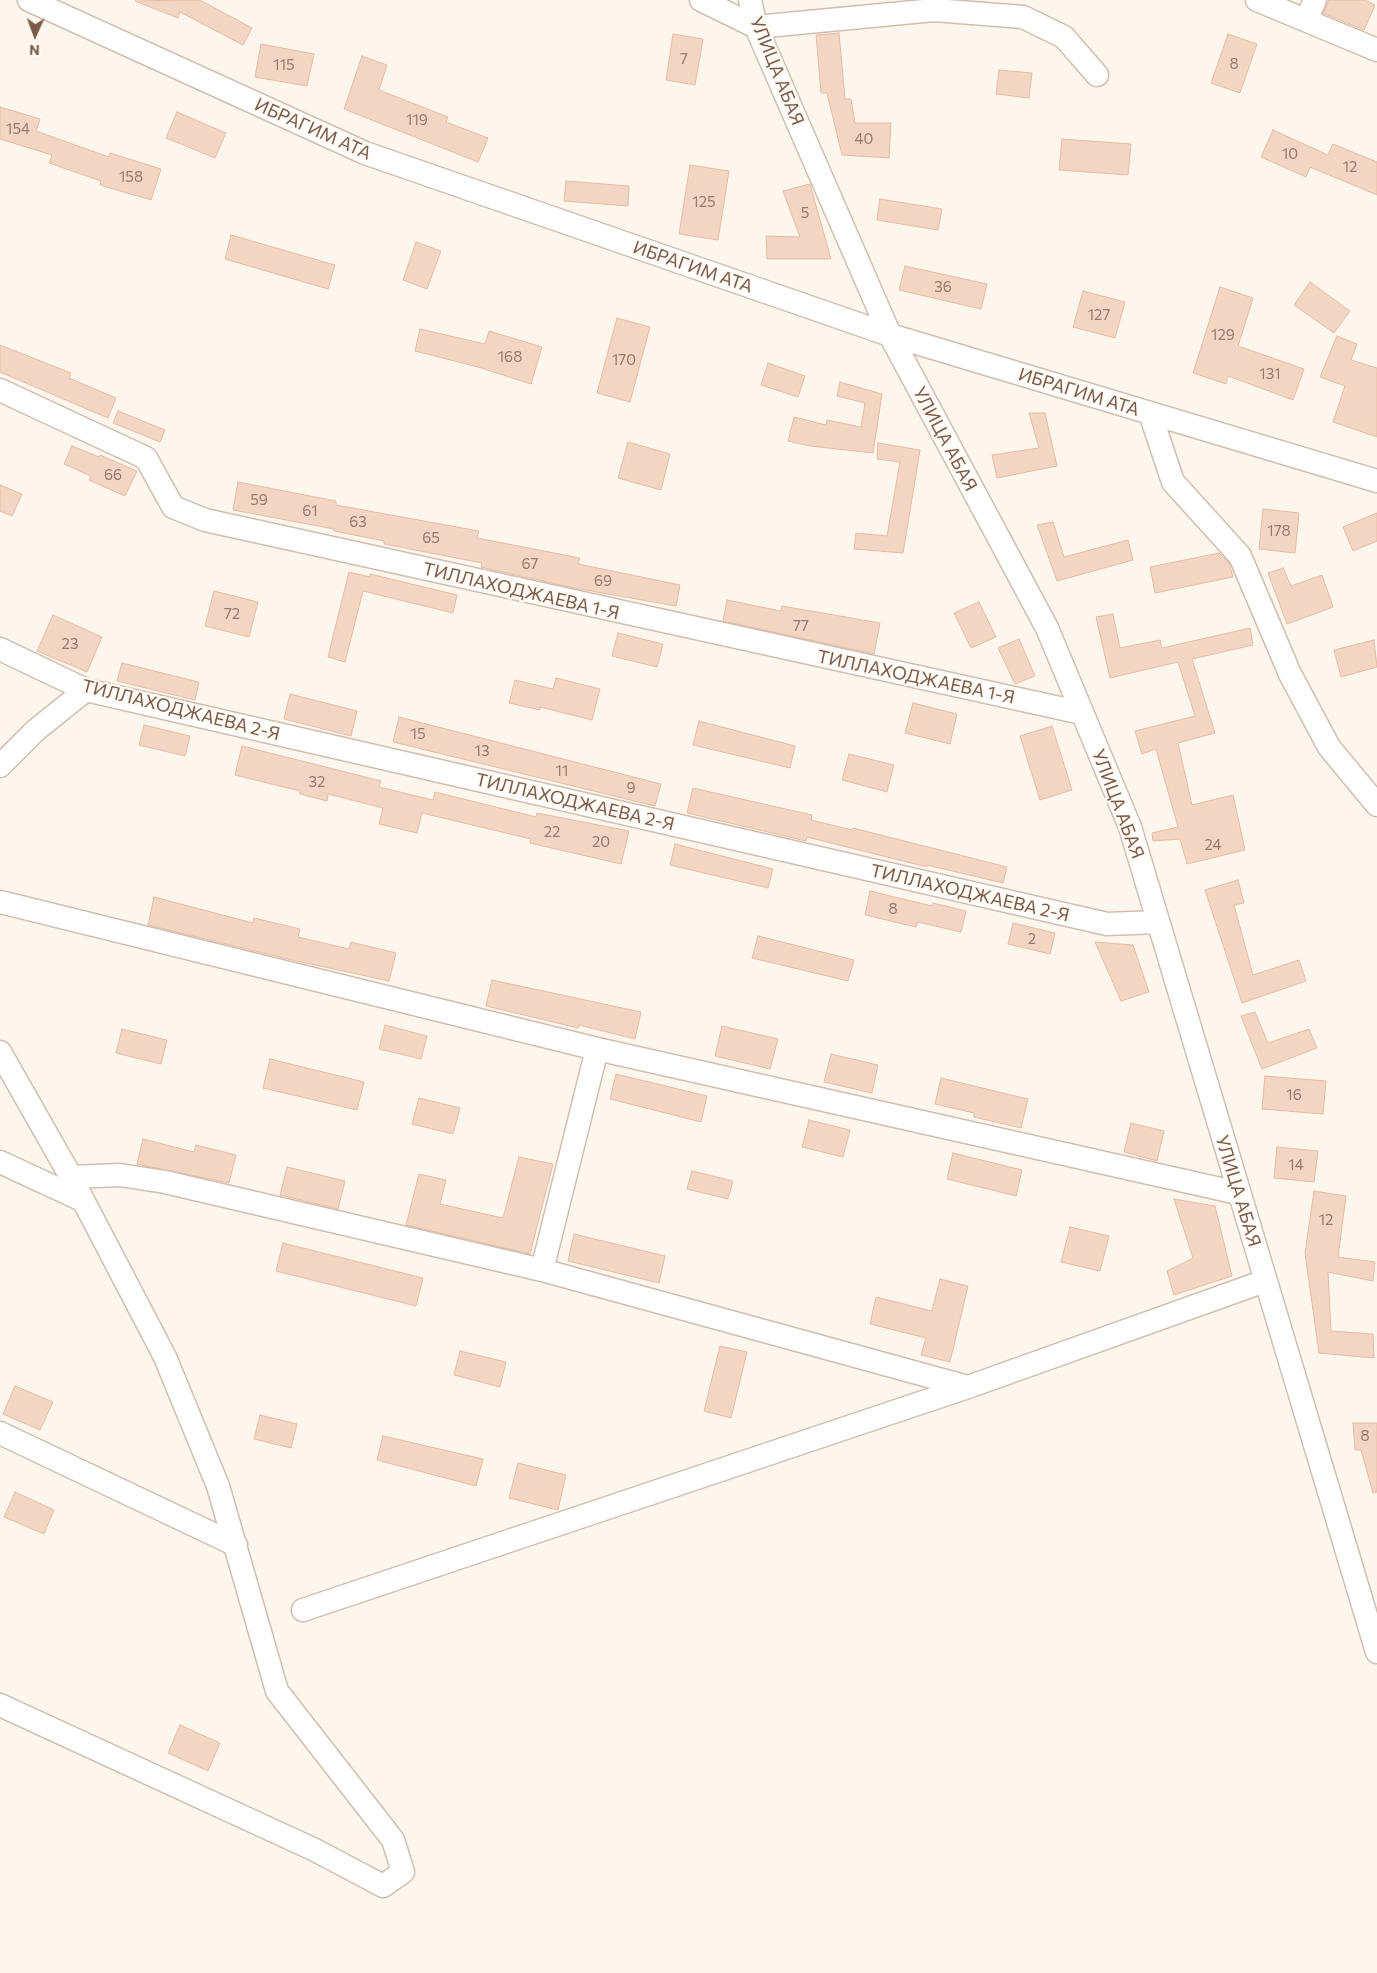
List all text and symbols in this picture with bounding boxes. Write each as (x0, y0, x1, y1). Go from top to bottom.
north arrow (10, 10, 60, 60)
street label: УЛИЦА АБАЯ (745, 13, 809, 129)
text: N (29, 42, 40, 59)
house number: 7 (680, 50, 688, 68)
house number: 8 (1229, 55, 1239, 73)
house number: 115 (273, 56, 295, 74)
street label: ИБРАГИМ АТА (251, 94, 375, 164)
house number: 119 (406, 111, 428, 129)
house number: 154 (6, 120, 30, 138)
house number: 40 (855, 130, 873, 148)
house number: 10 (1282, 145, 1298, 163)
house number: 12 (1343, 158, 1357, 176)
house number: 158 (119, 168, 143, 186)
house number: 125 (692, 193, 716, 211)
house number: 5 (801, 204, 809, 222)
street label: ИБРАГИМ АТА (630, 236, 756, 298)
house number: 36 (934, 278, 952, 296)
house number: 127 (1088, 306, 1110, 324)
house number: 129 (1211, 326, 1235, 344)
house number: 168 (498, 348, 522, 366)
house number: 170 (612, 351, 636, 369)
street label: ИБРАГИМ АТА (1016, 363, 1142, 421)
house number: 131 (1259, 365, 1281, 383)
street label: УЛИЦА АБАЯ (908, 383, 982, 495)
house number: 66 (104, 466, 122, 484)
house number: 59 (250, 491, 268, 509)
house number: 61 (302, 502, 318, 520)
house number: 63 (349, 513, 367, 531)
house number: 178 (1267, 522, 1291, 540)
house number: 65 (422, 529, 440, 547)
house number: 67 (522, 555, 538, 573)
street label: ТИЛЛАХОДЖАЕВА 1-Я (421, 558, 621, 624)
house number: 69 (594, 572, 612, 590)
house number: 72 (224, 605, 240, 623)
house number: 77 (793, 617, 809, 635)
house number: 23 (62, 635, 78, 653)
street label: ТИЛЛАХОДЖАЕВА 1-Я (815, 646, 1017, 708)
street label: ТИЛЛАХОДЖАЕВА 2-Я (80, 675, 282, 745)
house number: 15 (410, 725, 426, 743)
house number: 13 (475, 742, 489, 760)
street label: УЛИЦА АБАЯ (1087, 746, 1149, 862)
house number: 11 (556, 762, 568, 780)
street label: ТИЛЛАХОДЖАЕВА 2-Я (473, 769, 677, 835)
house number: 32 (309, 773, 325, 791)
house number: 9 (626, 779, 636, 797)
house number: 22 (544, 823, 560, 841)
house number: 20 (592, 833, 610, 851)
house number: 24 (1204, 836, 1222, 854)
street label: ТИЛЛАХОДЖАЕВА 2-Я (868, 860, 1072, 926)
house number: 8 (888, 900, 898, 918)
house number: 2 (1028, 930, 1036, 948)
house number: 16 (1286, 1086, 1302, 1104)
street label: УЛИЦА АБАЯ (1211, 1133, 1265, 1249)
house number: 14 (1288, 1156, 1304, 1174)
house number: 12 (1319, 1211, 1333, 1229)
house number: 8 (1360, 1427, 1370, 1445)

